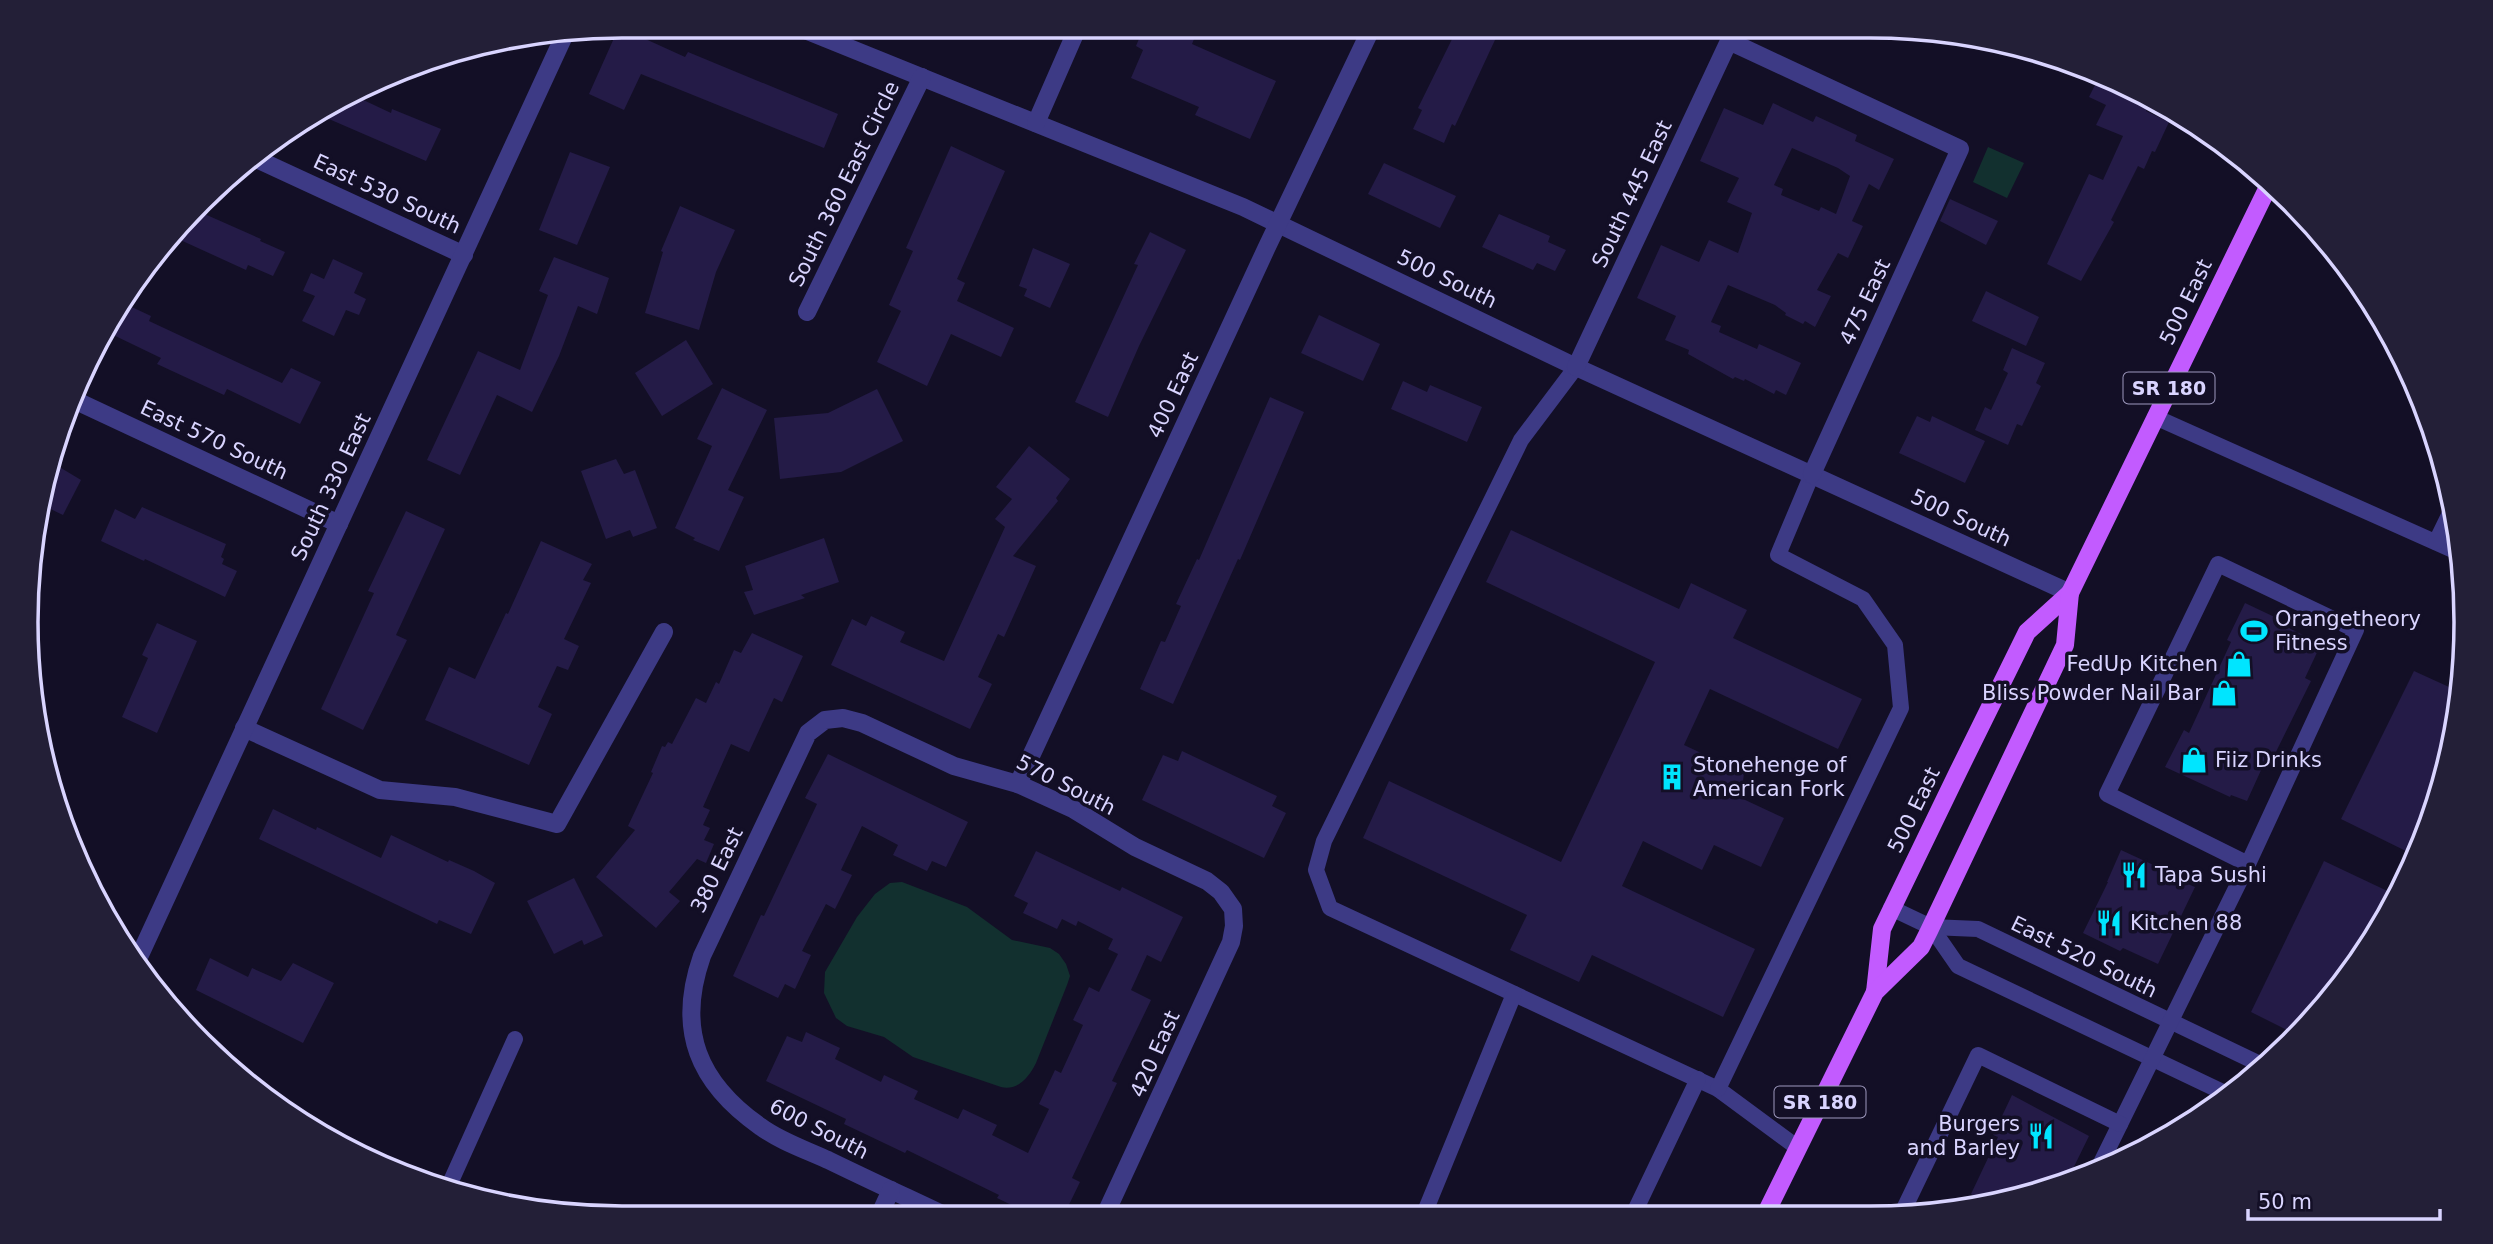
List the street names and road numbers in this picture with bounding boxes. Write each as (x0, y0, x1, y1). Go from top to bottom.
street label: South 360 East Circle (784, 77, 904, 291)
street label: South 445 East (1587, 117, 1677, 271)
street label: East 530 South (310, 149, 464, 239)
street label: 500 South (1393, 245, 1501, 313)
street label: 475 East (1835, 255, 1895, 349)
street label: 500 East (2155, 255, 2217, 349)
street label: 400 East (1143, 348, 1203, 442)
road number: SR 180 (2124, 372, 2214, 404)
street label: East 570 South (137, 395, 291, 485)
street label: South 330 East (286, 410, 376, 564)
street label: 500 South (1907, 484, 2015, 552)
street label: 570 South (1013, 750, 1119, 820)
street label: 500 East (1883, 763, 1945, 857)
street label: 380 East (686, 823, 748, 917)
street label: East 520 South (2007, 911, 2161, 1003)
street label: 420 East (1125, 1007, 1185, 1101)
road number: SR 180 (1774, 1086, 1866, 1118)
street label: 600 South (766, 1094, 872, 1164)

